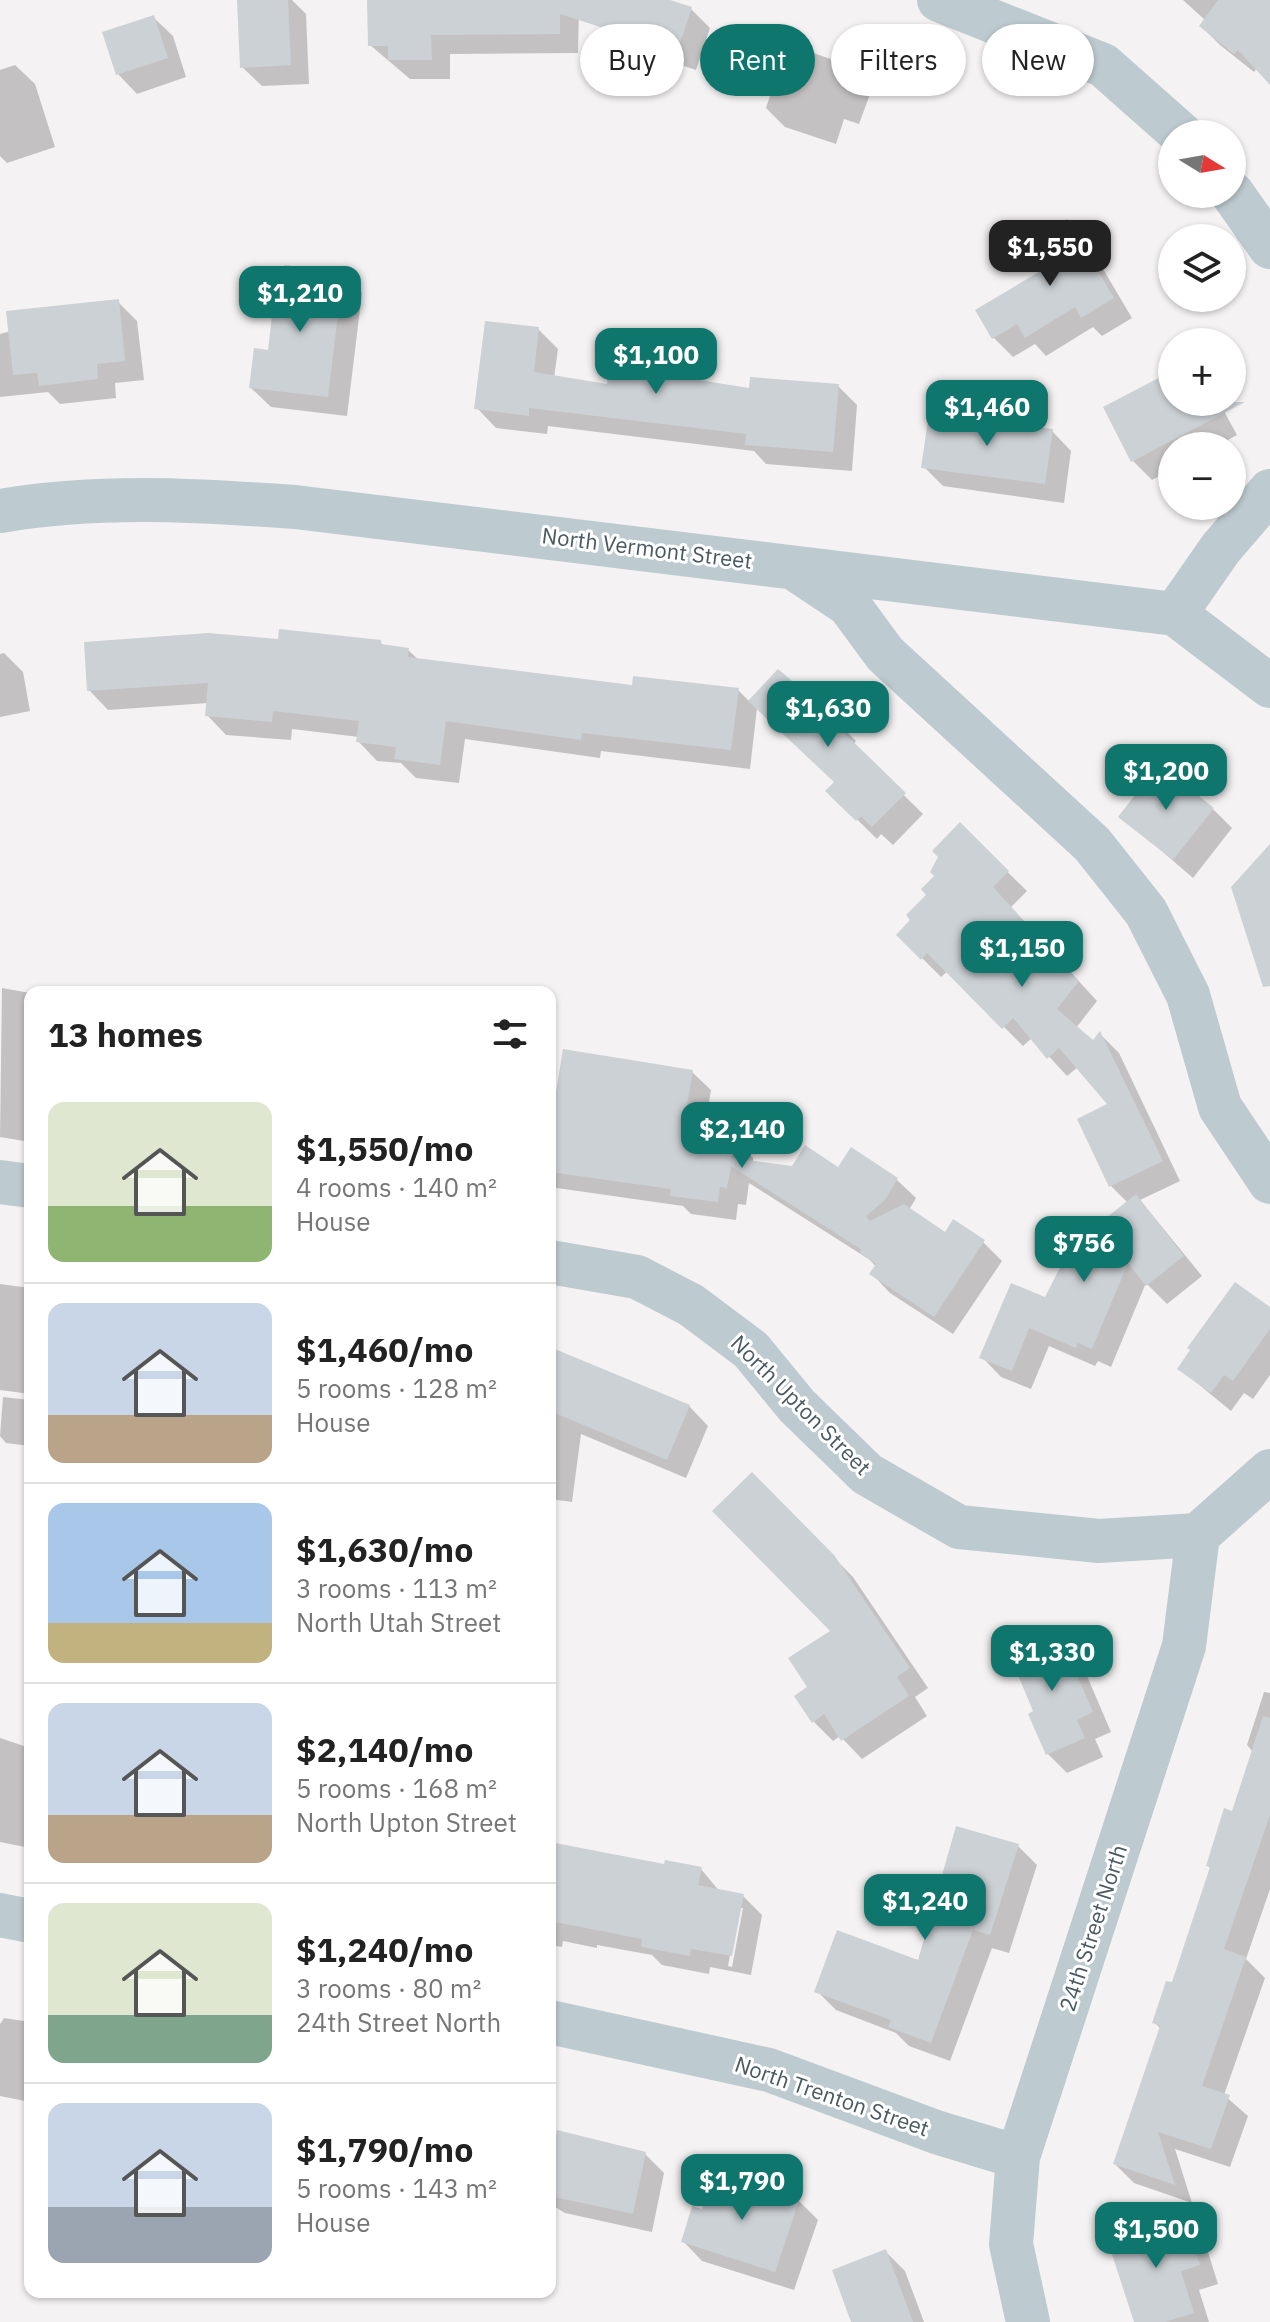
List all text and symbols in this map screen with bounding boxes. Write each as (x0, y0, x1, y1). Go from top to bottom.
chip: Buy (580, 24, 684, 96)
chip: Rent (700, 24, 815, 96)
chip: Filters (831, 24, 966, 96)
chip: New (982, 24, 1094, 96)
north arrow (1158, 120, 1246, 208)
map controls (1158, 120, 1246, 520)
pin: $1,550 (985, 220, 1115, 288)
button: layers (1158, 224, 1246, 312)
text: $1,550 (1007, 229, 1093, 263)
pin: $1,210 (235, 266, 365, 334)
text: $1,210 (257, 275, 343, 309)
pin: $1,100 (591, 328, 721, 396)
button: + (1158, 328, 1246, 416)
text: $1,100 (613, 337, 699, 371)
pin: $1,460 (922, 380, 1052, 448)
text: $1,460 (944, 389, 1030, 423)
button: − (1158, 432, 1246, 520)
street label: North Vermont Street (540, 520, 754, 575)
pin: $1,630 (763, 681, 893, 749)
text: $1,630 (785, 690, 871, 724)
pin: $1,200 (1101, 744, 1231, 812)
text: $1,200 (1123, 753, 1209, 787)
pin: $1,150 (957, 921, 1087, 989)
text: $1,150 (979, 930, 1065, 964)
text: 13 homes (48, 1012, 203, 1056)
icon: filters (488, 1012, 532, 1056)
pin: $2,140 (677, 1102, 807, 1170)
text: $2,140 (699, 1111, 785, 1145)
text: $1,550/mo (296, 1126, 473, 1170)
icon: home (112, 1134, 208, 1230)
text: 4 rooms · 140 m² (296, 1170, 497, 1204)
text: House (296, 1204, 371, 1238)
pin: $756 (1037, 1216, 1131, 1284)
text: $756 (1053, 1225, 1115, 1259)
text: $1,460/mo (296, 1327, 473, 1371)
street label: North Upton Street (725, 1328, 878, 1481)
icon: home (112, 1335, 208, 1431)
text: 5 rooms · 128 m² (296, 1371, 497, 1405)
text: House (296, 1405, 371, 1439)
text: $1,630/mo (296, 1527, 473, 1571)
icon: home (112, 1535, 208, 1631)
text: 3 rooms · 113 m² (296, 1571, 497, 1605)
text: North Utah Street (296, 1605, 501, 1639)
pin: $1,330 (987, 1625, 1117, 1693)
text: $1,330 (1009, 1634, 1095, 1668)
text: $2,140/mo (296, 1727, 473, 1771)
icon: home (112, 1735, 208, 1831)
text: 5 rooms · 168 m² (296, 1771, 497, 1805)
text: North Upton Street (296, 1805, 517, 1839)
street label: 24th Street North (1052, 1841, 1133, 2015)
pin: $1,240 (860, 1874, 990, 1942)
text: $1,240 (882, 1883, 968, 1917)
text: $1,240/mo (296, 1927, 473, 1971)
icon: home (112, 1935, 208, 2031)
text: 3 rooms · 80 m² (296, 1971, 481, 2005)
text: 24th Street North (296, 2005, 501, 2039)
street label: North Trenton Street (731, 2049, 933, 2142)
text: $1,790/mo (296, 2127, 473, 2171)
icon: home (112, 2135, 208, 2231)
pin: $1,790 (677, 2154, 807, 2222)
text: $1,790 (699, 2163, 785, 2197)
text: 5 rooms · 143 m² (296, 2171, 497, 2205)
pin: $1,500 (1091, 2202, 1221, 2270)
text: House (296, 2205, 371, 2239)
text: $1,500 (1113, 2211, 1199, 2245)

